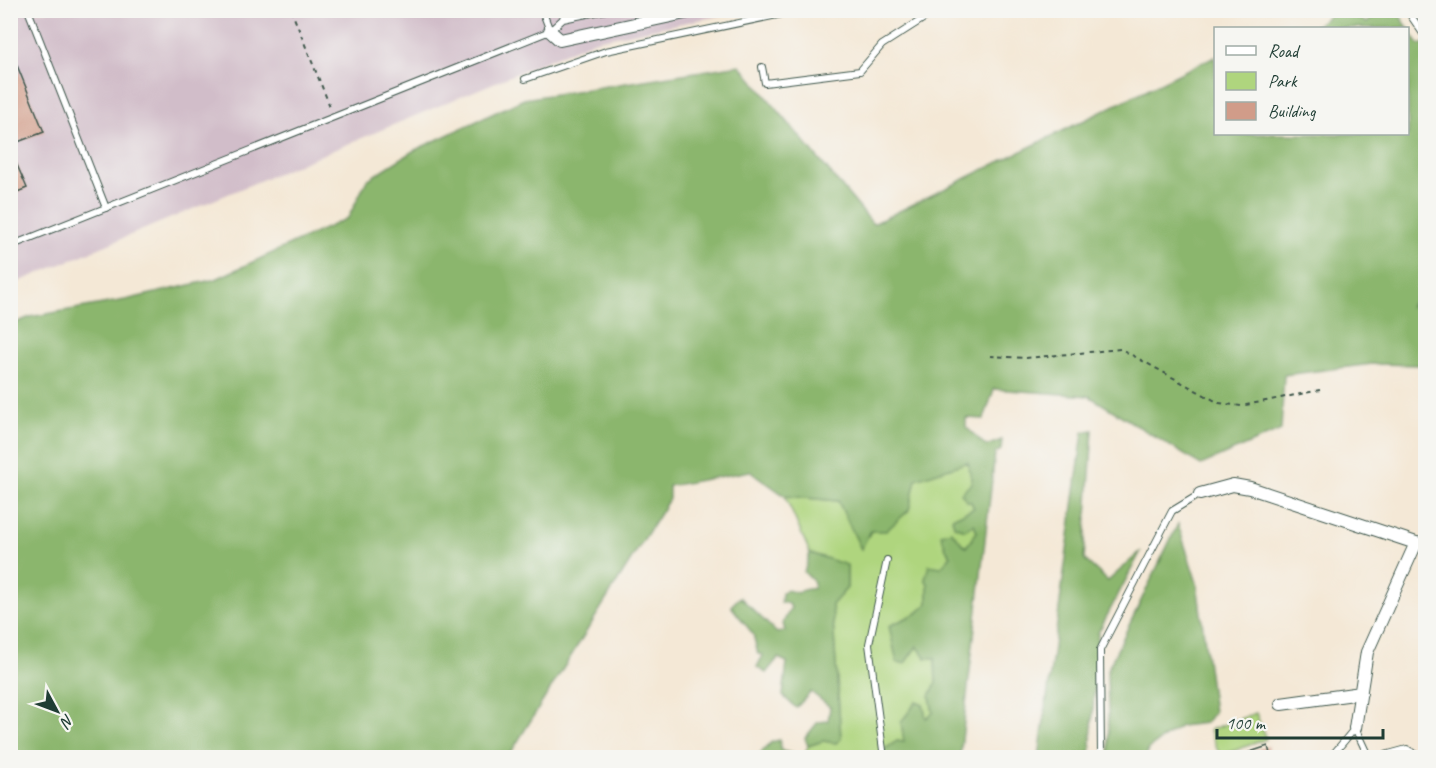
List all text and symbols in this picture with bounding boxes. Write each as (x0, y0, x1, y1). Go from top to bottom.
legend (1214, 27, 1409, 135)
text: Road (1268, 40, 1301, 62)
text: Park (1268, 70, 1298, 92)
text: Building (1268, 100, 1317, 122)
north arrow (27, 681, 87, 741)
scale bar (1217, 702, 1384, 740)
text: N (55, 710, 78, 733)
text: 100 m (1226, 712, 1267, 734)

